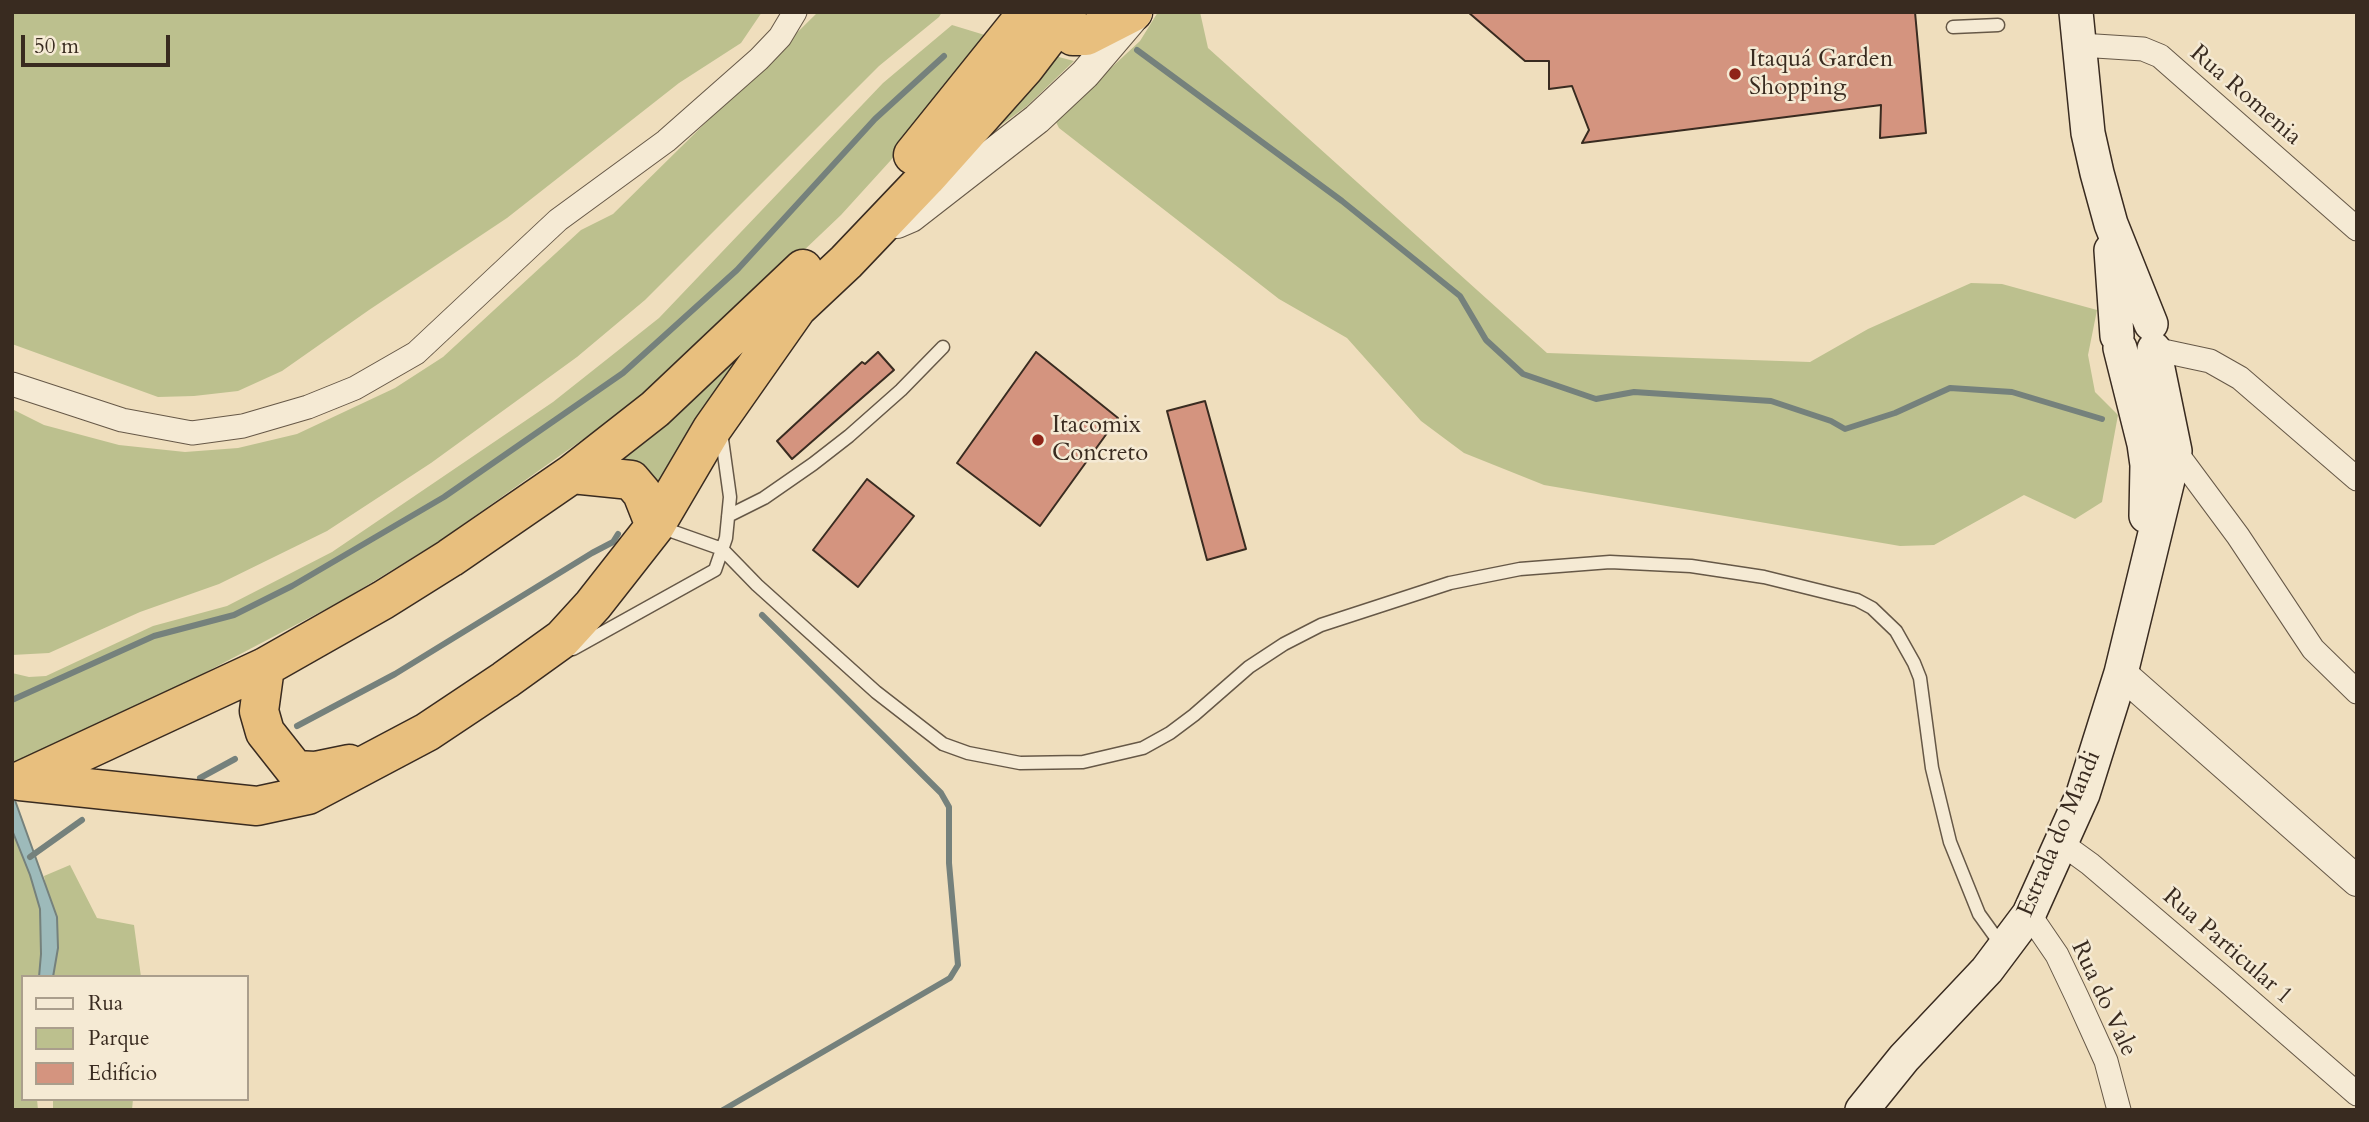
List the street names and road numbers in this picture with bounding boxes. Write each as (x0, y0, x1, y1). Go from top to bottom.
street label: Rua Romenia (2183, 40, 2307, 152)
street label: Estrada do Mandi (2012, 747, 2108, 921)
street label: Rua Particular 1 (2156, 883, 2298, 1011)
street label: Rua do Vale (2064, 937, 2142, 1061)

